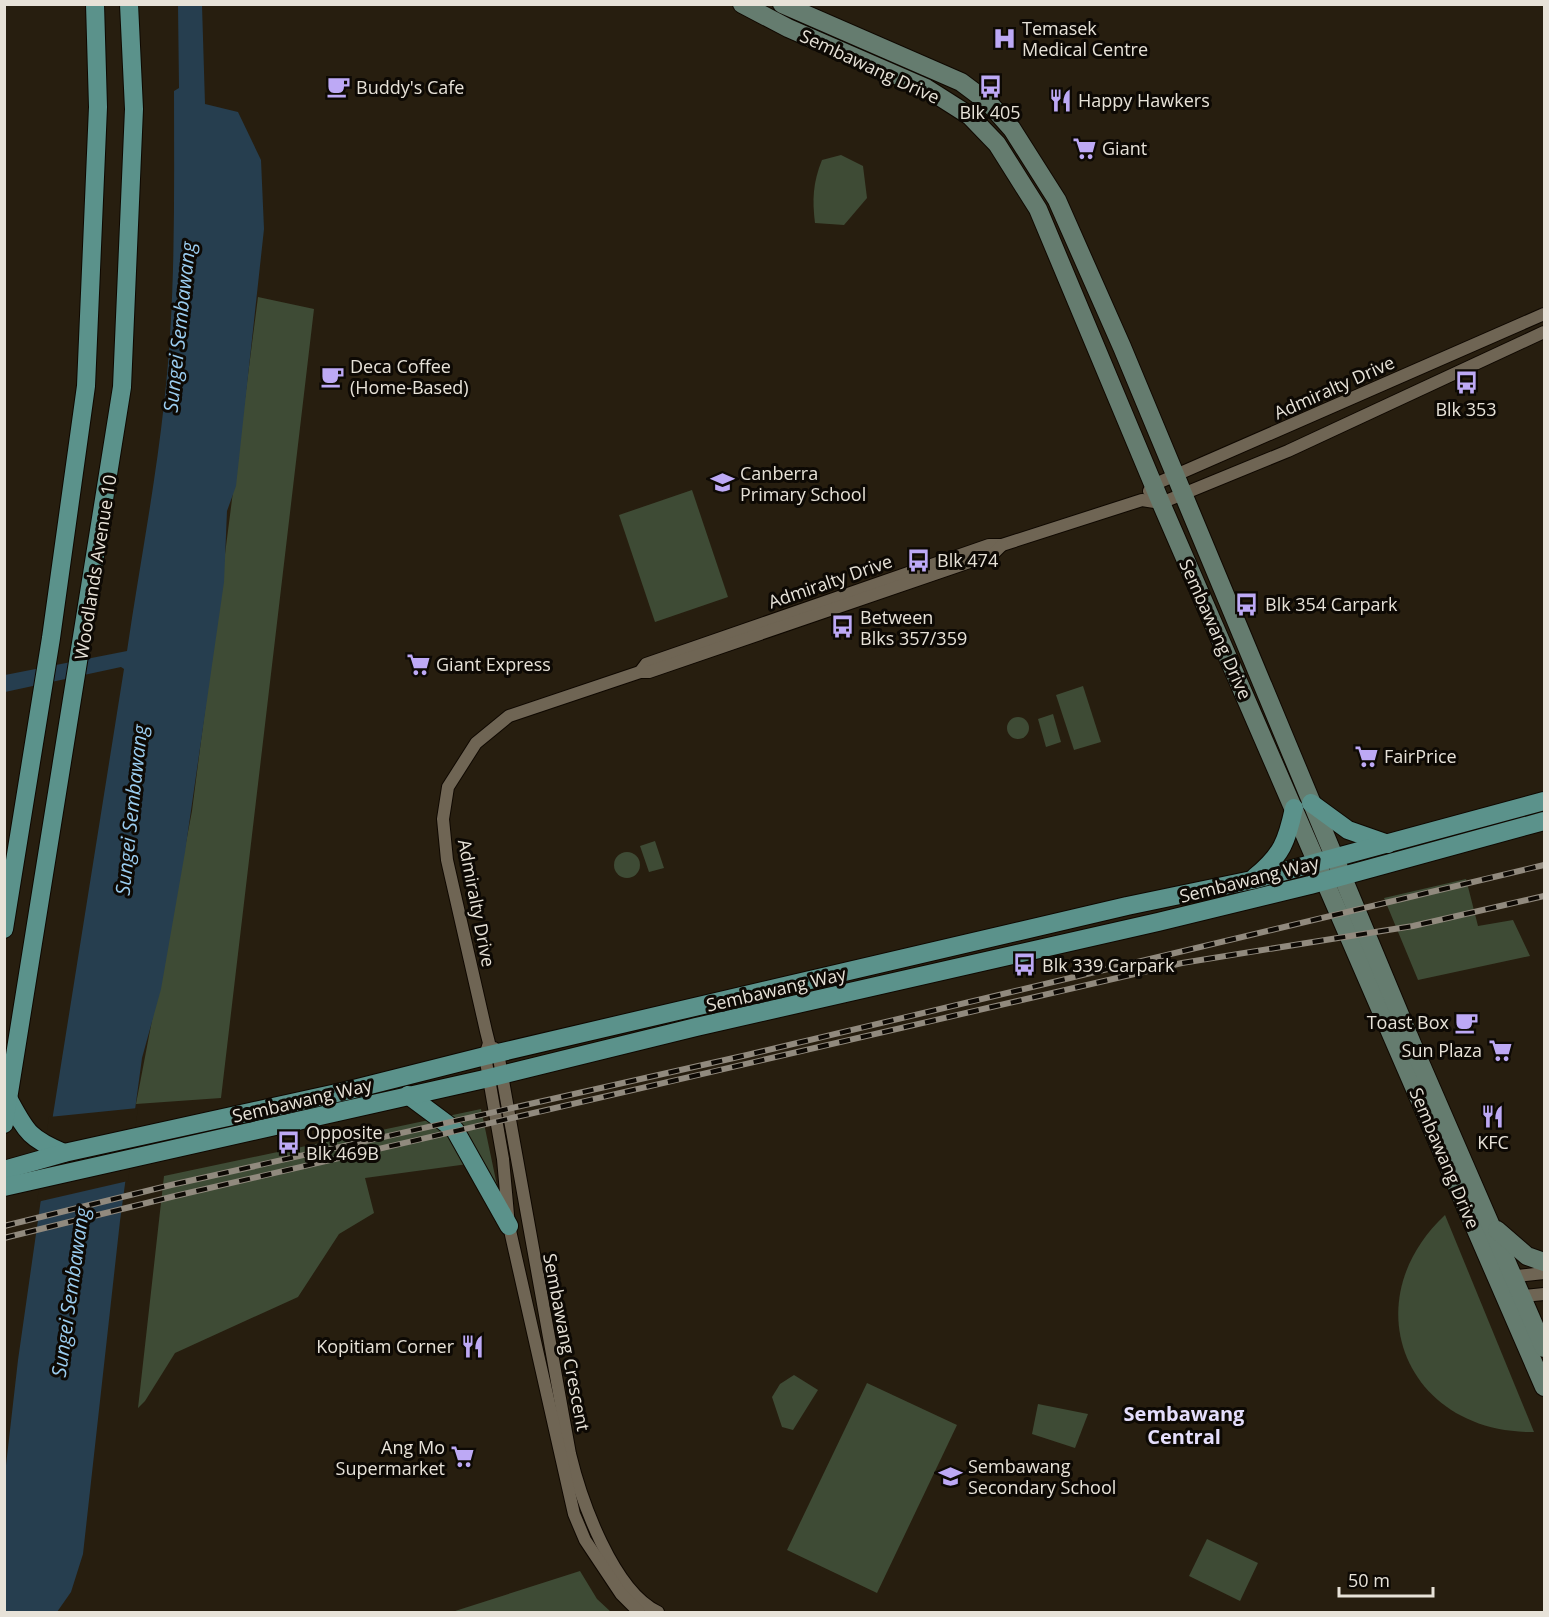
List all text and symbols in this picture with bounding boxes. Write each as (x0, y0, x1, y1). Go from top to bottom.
place label: Temasek Medical Centre (1022, 16, 1148, 61)
street label: Sembawang Drive (796, 23, 944, 109)
hospital icon: Temasek Medical Centre (991, 25, 1017, 51)
bus stop icon: Blk 405 (977, 73, 1003, 99)
cafe icon: Buddy's Cafe (325, 74, 351, 100)
place label: Buddy's Cafe (356, 75, 464, 99)
restaurant icon: Happy Hawkers (1047, 87, 1073, 113)
place label: Happy Hawkers (1078, 88, 1210, 112)
place label: Blk 405 (959, 100, 1021, 124)
supermarket icon: Giant (1071, 135, 1097, 161)
place label: Giant (1102, 136, 1147, 160)
water label: Sungei Sembawang (157, 240, 201, 414)
street label: Admiralty Drive (1270, 350, 1398, 424)
place label: Deca Coffee (Home-Based) (350, 354, 469, 399)
cafe icon: Deca Coffee (Home-Based) (319, 363, 345, 389)
bus stop icon: Blk 353 (1453, 370, 1479, 396)
place label: Blk 353 (1435, 397, 1497, 421)
place label: Canberra Primary School (740, 461, 866, 506)
school or university icon: Canberra Primary School (709, 470, 735, 496)
street label: Woodlands Avenue 10 (69, 473, 121, 661)
bus stop icon: Blk 474 (906, 547, 932, 573)
place label: Blk 474 (937, 548, 998, 572)
street label: Admiralty Drive (765, 549, 895, 613)
street label: Sembawang Drive (1174, 555, 1258, 703)
bus stop icon: Blk 354 Carpark (1234, 591, 1260, 617)
place label: Blk 354 Carpark (1265, 592, 1398, 616)
place label: Between Blks 357/359 (860, 605, 967, 650)
bus stop icon: Between Blks 357/359 (829, 614, 855, 640)
supermarket icon: Giant Express (405, 651, 431, 677)
place label: Giant Express (436, 652, 551, 676)
water label: Sungei Sembawang (109, 723, 153, 897)
supermarket icon: FairPrice (1353, 743, 1379, 769)
place label: FairPrice (1384, 744, 1457, 768)
street label: Admiralty Drive (453, 837, 501, 969)
street label: Sembawang Way (1177, 850, 1322, 908)
bus stop icon: Blk 339 Carpark (1011, 952, 1037, 978)
place label: Blk 339 Carpark (1042, 953, 1175, 977)
street label: Sembawang Way (704, 961, 849, 1017)
cafe icon: Toast Box (1454, 1009, 1480, 1035)
place label: Toast Box (1367, 1010, 1450, 1034)
supermarket icon: Sun Plaza (1487, 1037, 1513, 1063)
place label: Sun Plaza (1402, 1038, 1482, 1062)
street label: Sembawang Way (230, 1072, 375, 1128)
street label: Sembawang Drive (1404, 1084, 1486, 1232)
restaurant icon: KFC (1480, 1103, 1506, 1129)
place label: Opposite Blk 469B (306, 1120, 383, 1165)
bus stop icon: Opposite Blk 469B (275, 1129, 301, 1155)
place label: KFC (1477, 1130, 1509, 1154)
water label: Sungei Sembawang (45, 1205, 95, 1379)
street label: Sembawang Crescent (538, 1251, 596, 1433)
restaurant icon: Kopitiam Corner (459, 1333, 485, 1359)
place label: Kopitiam Corner (316, 1334, 455, 1358)
district label: Sembawang Central (1124, 1400, 1245, 1450)
place label: Ang Mo Supermarket (336, 1435, 445, 1480)
supermarket icon: Ang Mo Supermarket (450, 1444, 476, 1470)
place label: Sembawang Secondary School (968, 1454, 1116, 1499)
school or university icon: Sembawang Secondary School (937, 1463, 963, 1489)
scale bar (1339, 1560, 1434, 1598)
text: 50 m (1348, 1568, 1390, 1592)

